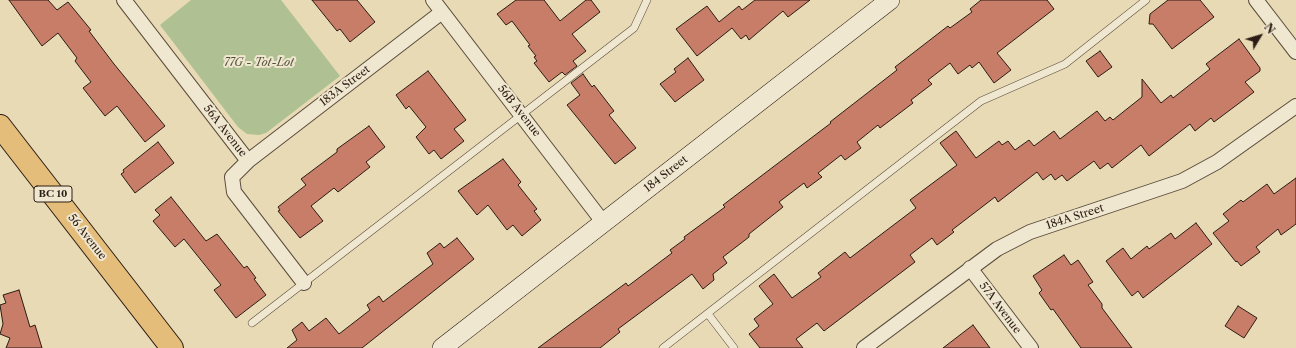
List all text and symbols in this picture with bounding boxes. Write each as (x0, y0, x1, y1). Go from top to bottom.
north arrow (1240, 16, 1280, 56)
text: N (1261, 21, 1278, 37)
park label: 77G - Tot-Lot (224, 56, 294, 70)
street label: 183A Street (317, 63, 373, 109)
street label: 56B Avenue (495, 82, 543, 140)
street label: 56A Avenue (201, 102, 249, 160)
street label: 184 Street (642, 153, 690, 195)
road number: BC 10 (34, 186, 72, 202)
street label: 184A Street (1045, 201, 1105, 233)
street label: 56 Avenue (65, 211, 109, 263)
street label: 57A Avenue (976, 280, 1024, 336)

